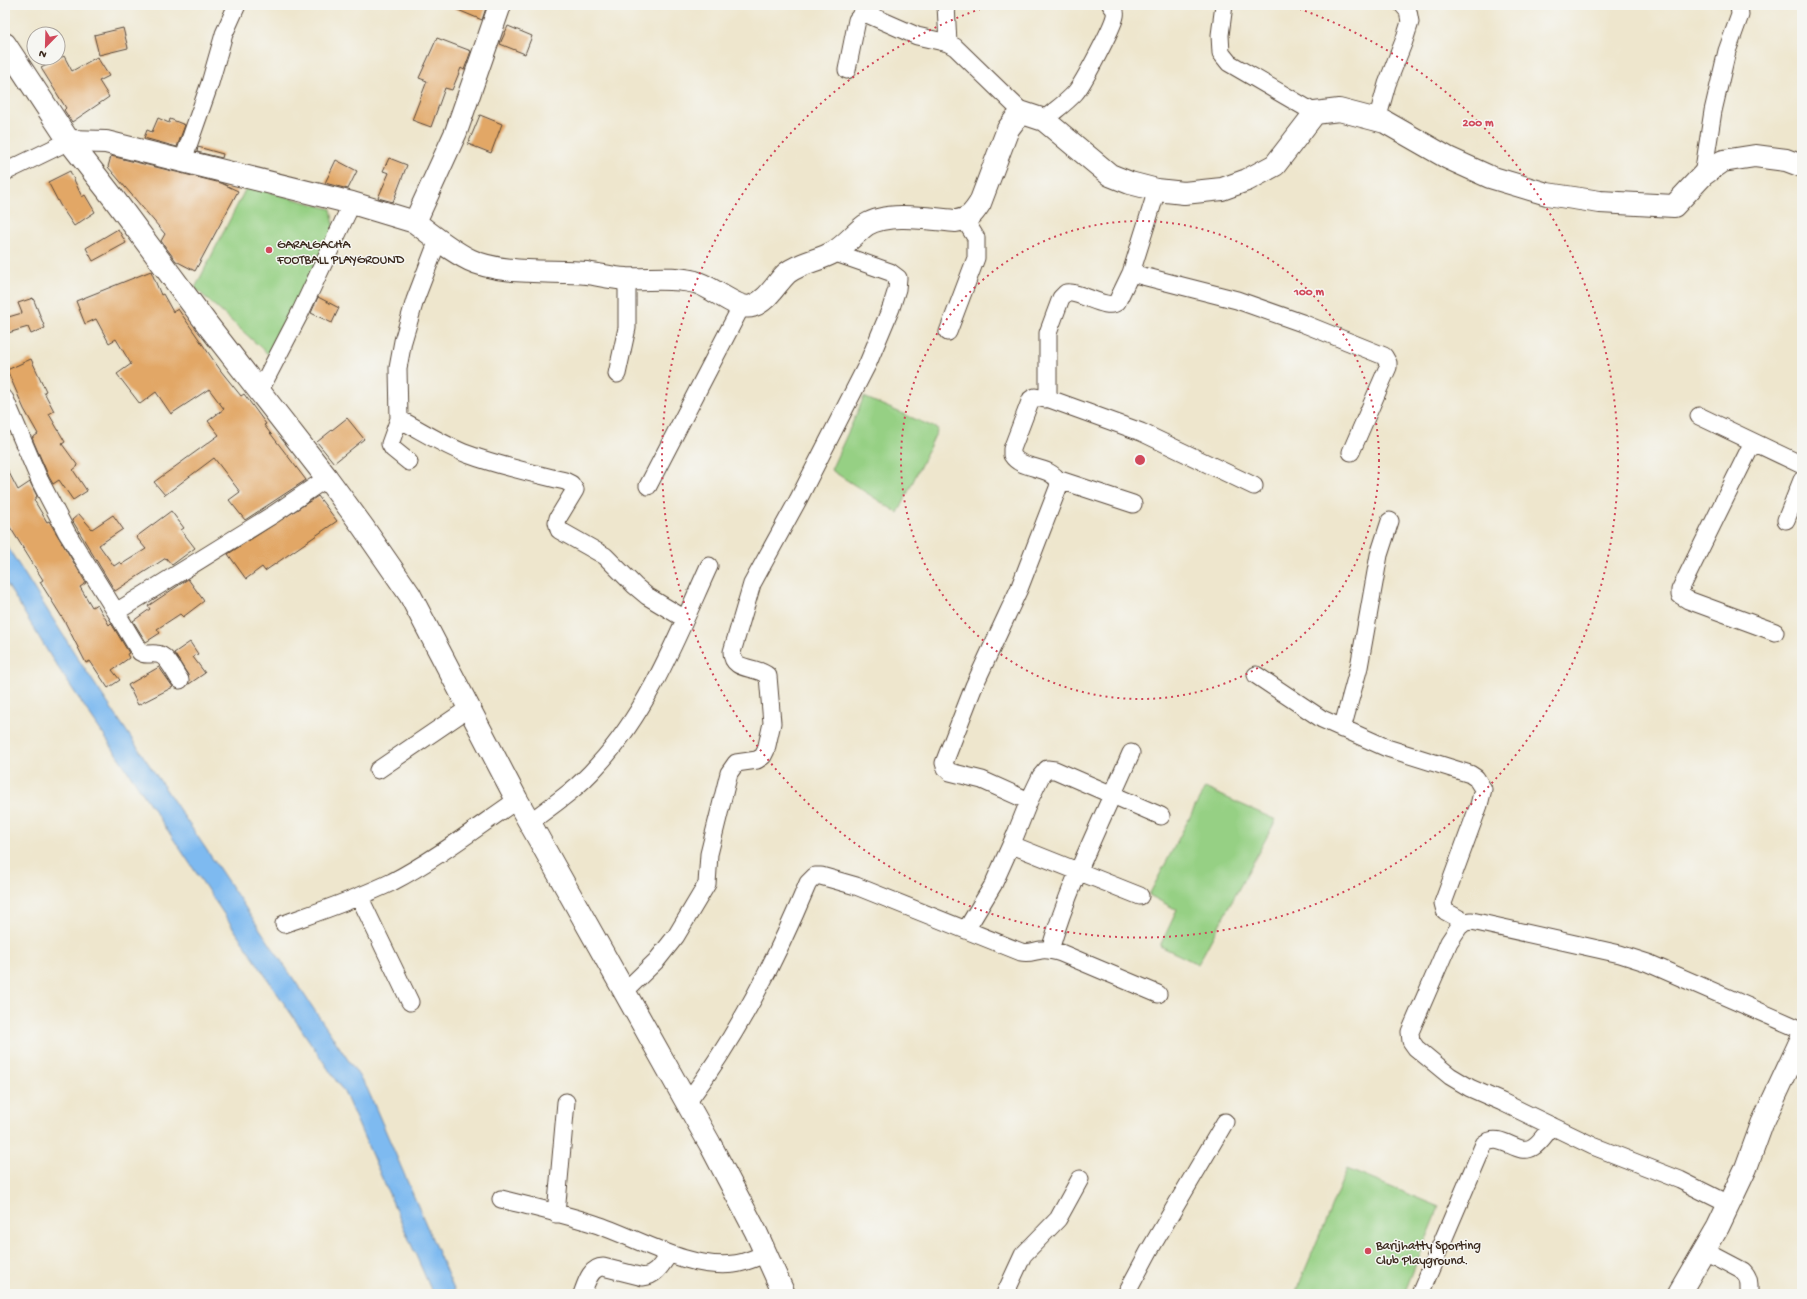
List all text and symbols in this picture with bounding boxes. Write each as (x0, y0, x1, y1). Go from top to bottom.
north arrow (26, 26, 66, 66)
text: N (37, 46, 49, 60)
text: 200 m (1463, 117, 1494, 131)
place label: GARALGACHA FOOTBALL PLAYGROUND (276, 238, 405, 268)
marker: GARALGACHA FOOTBALL PLAYGROUND (264, 245, 274, 255)
text: 100 m (1293, 286, 1324, 300)
centre of rings (1133, 453, 1147, 467)
place label: Barijhatty Sporting Club Playground. (1375, 1239, 1481, 1269)
marker: Barijhatty Sporting Club Playground. (1363, 1246, 1373, 1256)

